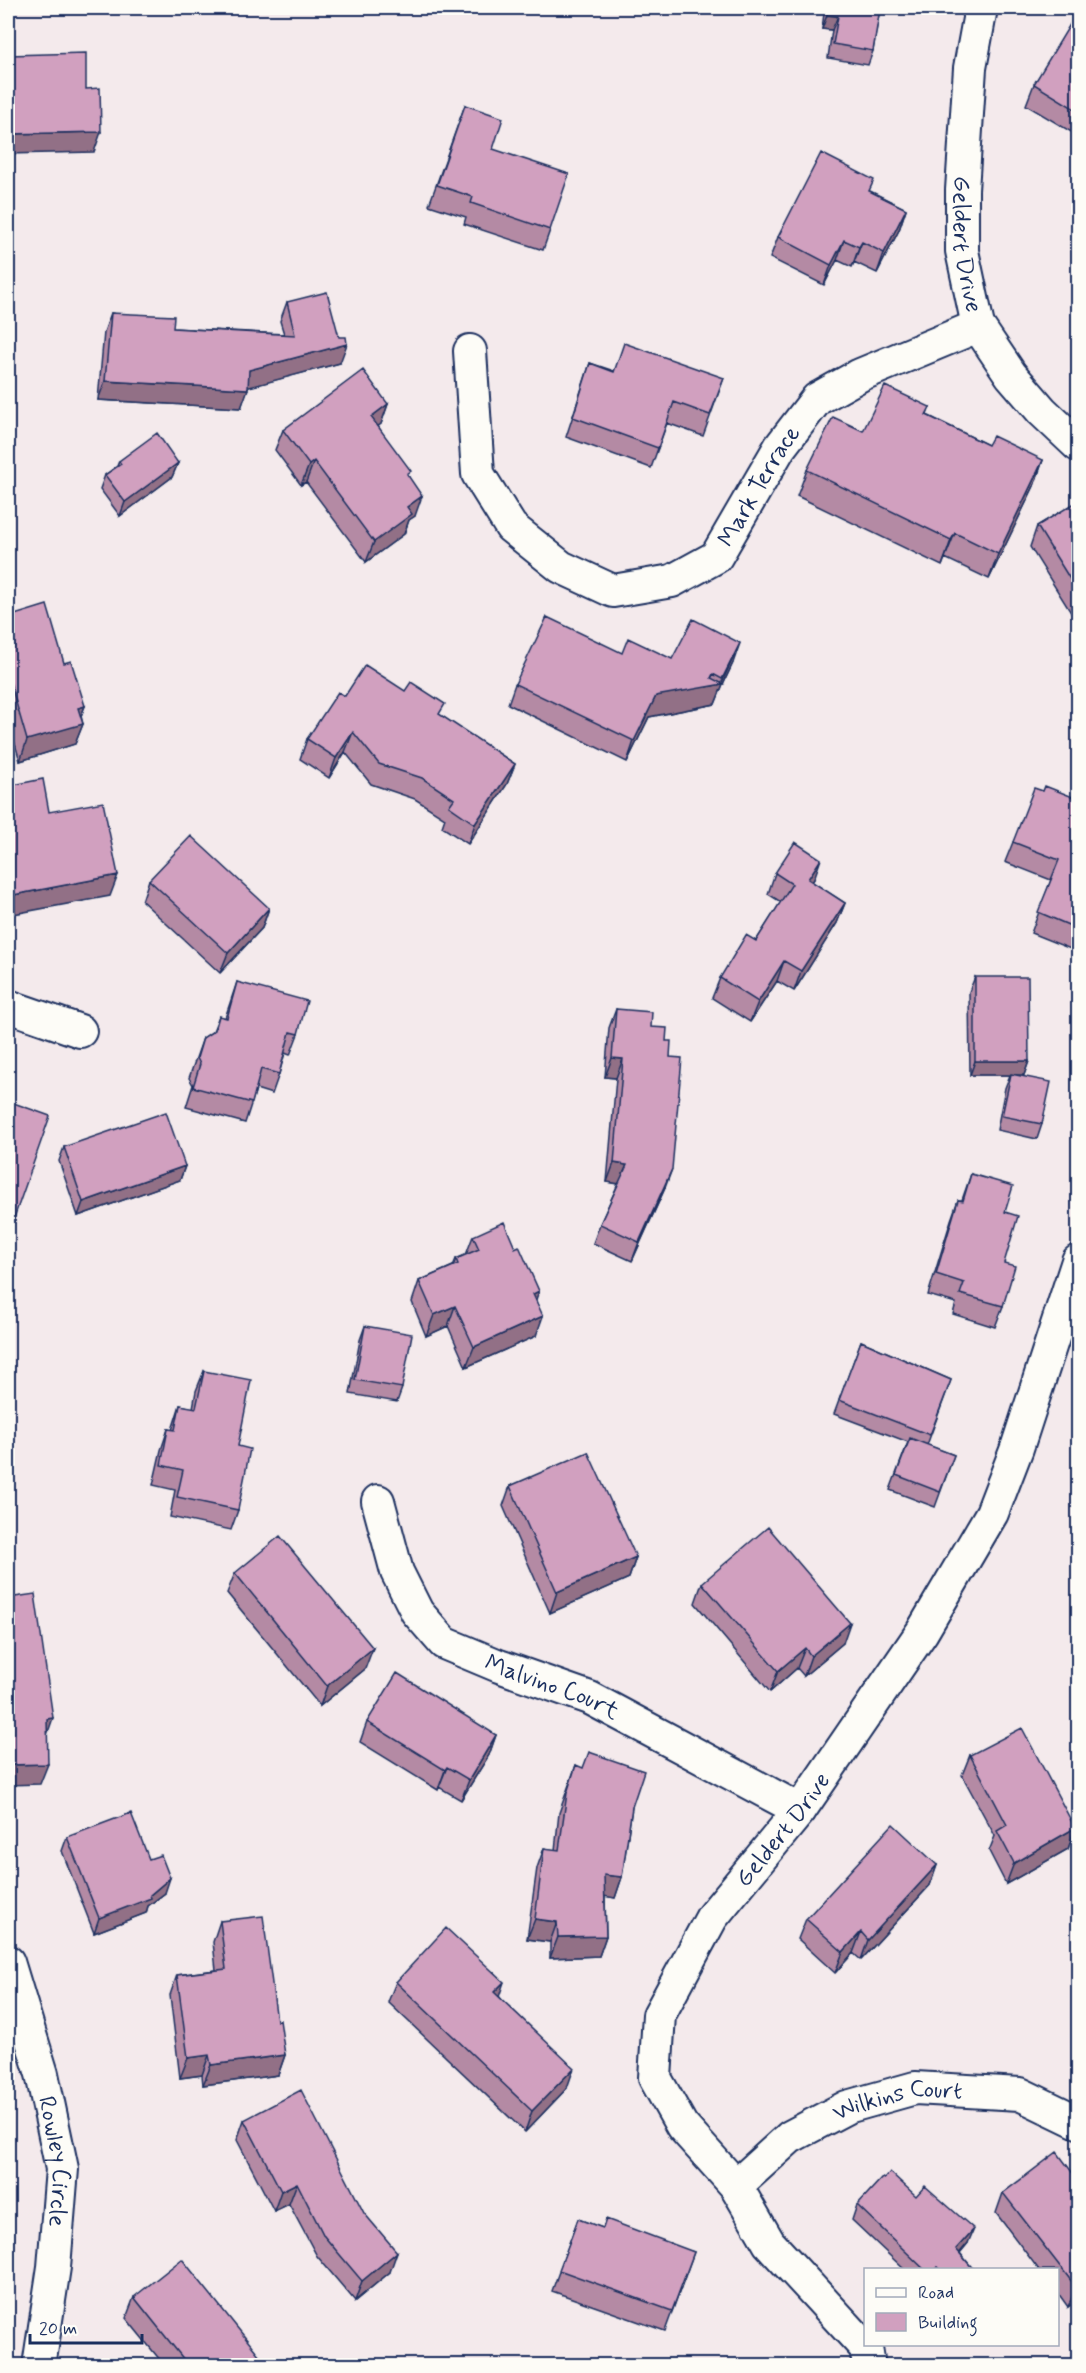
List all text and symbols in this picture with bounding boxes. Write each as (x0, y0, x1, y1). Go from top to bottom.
street label: Geldert Drive (945, 175, 989, 316)
street label: Mark Terrace (711, 419, 808, 553)
street label: Malvino Court (480, 1648, 624, 1728)
street label: Geldert Drive (729, 1767, 838, 1894)
street label: Wilkins Court (827, 2074, 963, 2129)
street label: Rowley Circle (30, 2093, 76, 2228)
legend (864, 2268, 1059, 2346)
text: Road (918, 2281, 954, 2305)
scale bar (30, 2307, 142, 2345)
text: Building (918, 2311, 978, 2337)
text: 20 m (39, 2317, 77, 2341)

